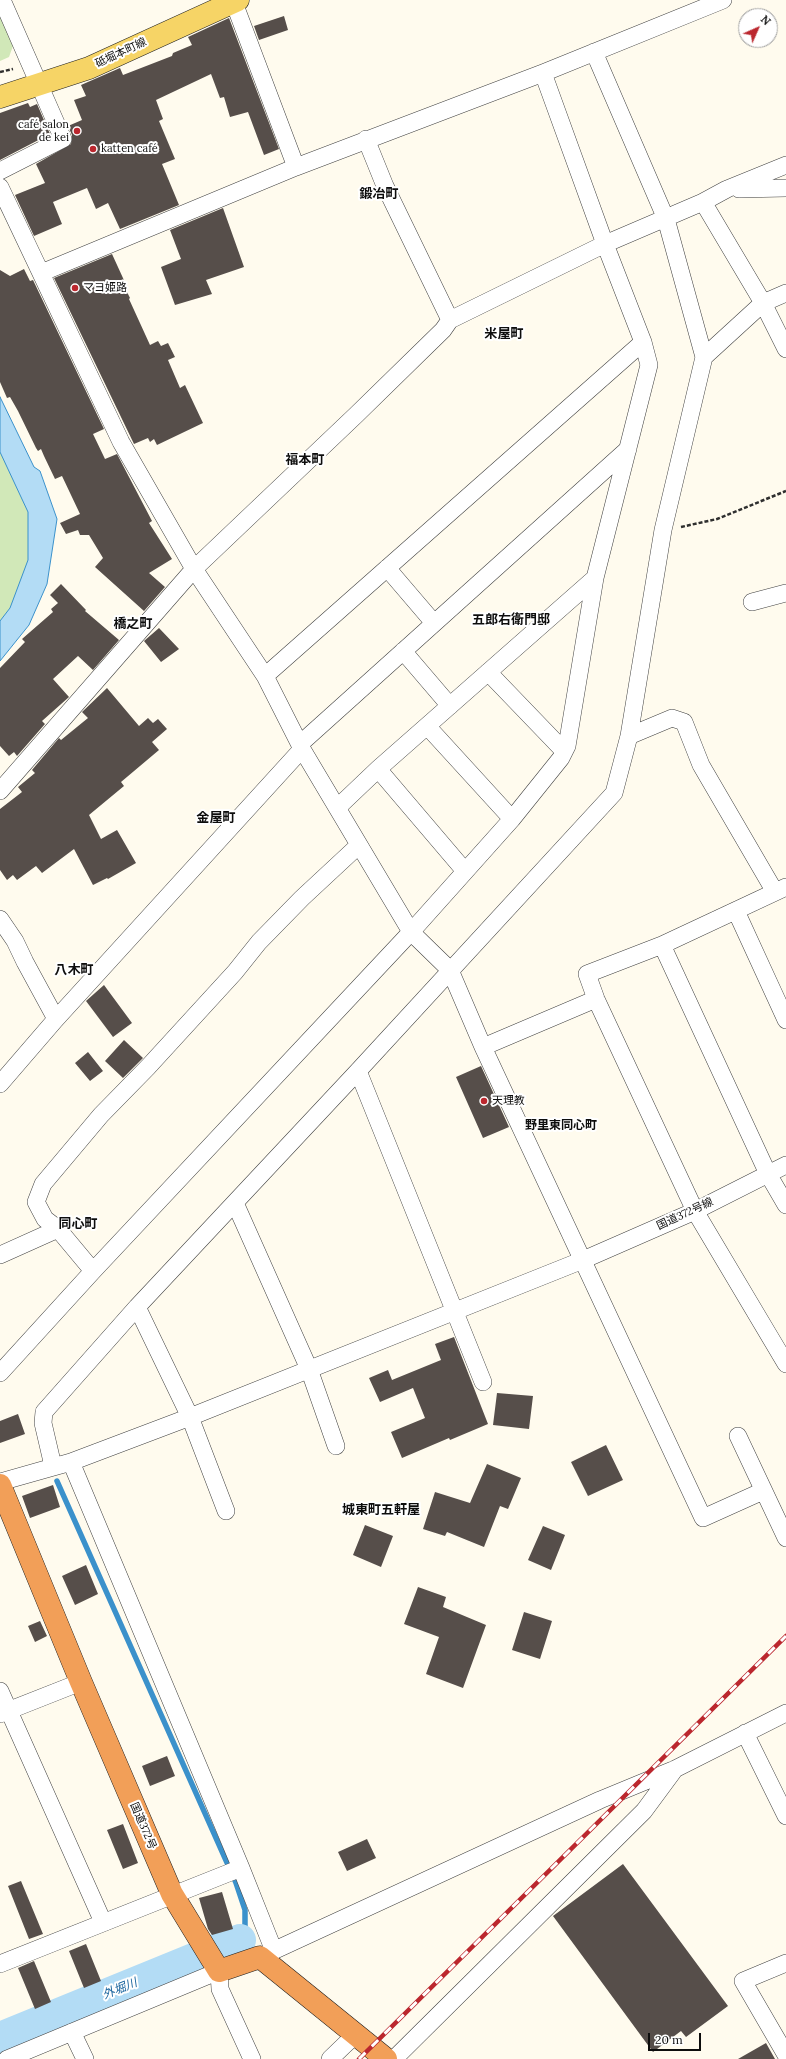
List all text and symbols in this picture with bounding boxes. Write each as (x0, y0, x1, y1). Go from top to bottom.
north arrow (738, 8, 778, 48)
text: N (758, 12, 774, 28)
street label: 砥堀本町線 (93, 35, 149, 71)
place label: café salon de kei (18, 118, 69, 144)
marker: café salon de kei (72, 126, 82, 136)
place label: katten café (101, 142, 158, 156)
marker: katten café (88, 144, 98, 154)
district label: 鍛冶町 (360, 186, 398, 202)
place label: マヨ姫路 (83, 281, 127, 295)
marker: マヨ姫路 (70, 283, 80, 293)
district label: 米屋町 (485, 326, 523, 342)
district label: 福本町 (286, 452, 324, 468)
district label: 五郎右衛門邸 (472, 612, 550, 628)
district label: 橋之町 (114, 616, 152, 632)
district label: 金屋町 (197, 810, 235, 826)
district label: 八木町 (55, 962, 93, 978)
place label: 天理教 (492, 1094, 525, 1108)
marker: 天理教 (479, 1096, 489, 1106)
district label: 野里東同心町 (525, 1119, 597, 1133)
street label: 国道372号線 (655, 1195, 715, 1233)
district label: 同心町 (59, 1216, 97, 1232)
district label: 城東町五軒屋 (342, 1502, 420, 1518)
street label: 国道372号 (127, 1800, 159, 1852)
water label: 外堀川 (101, 1976, 139, 2002)
scale bar (650, 2025, 703, 2051)
text: 20 m (655, 2032, 683, 2047)

